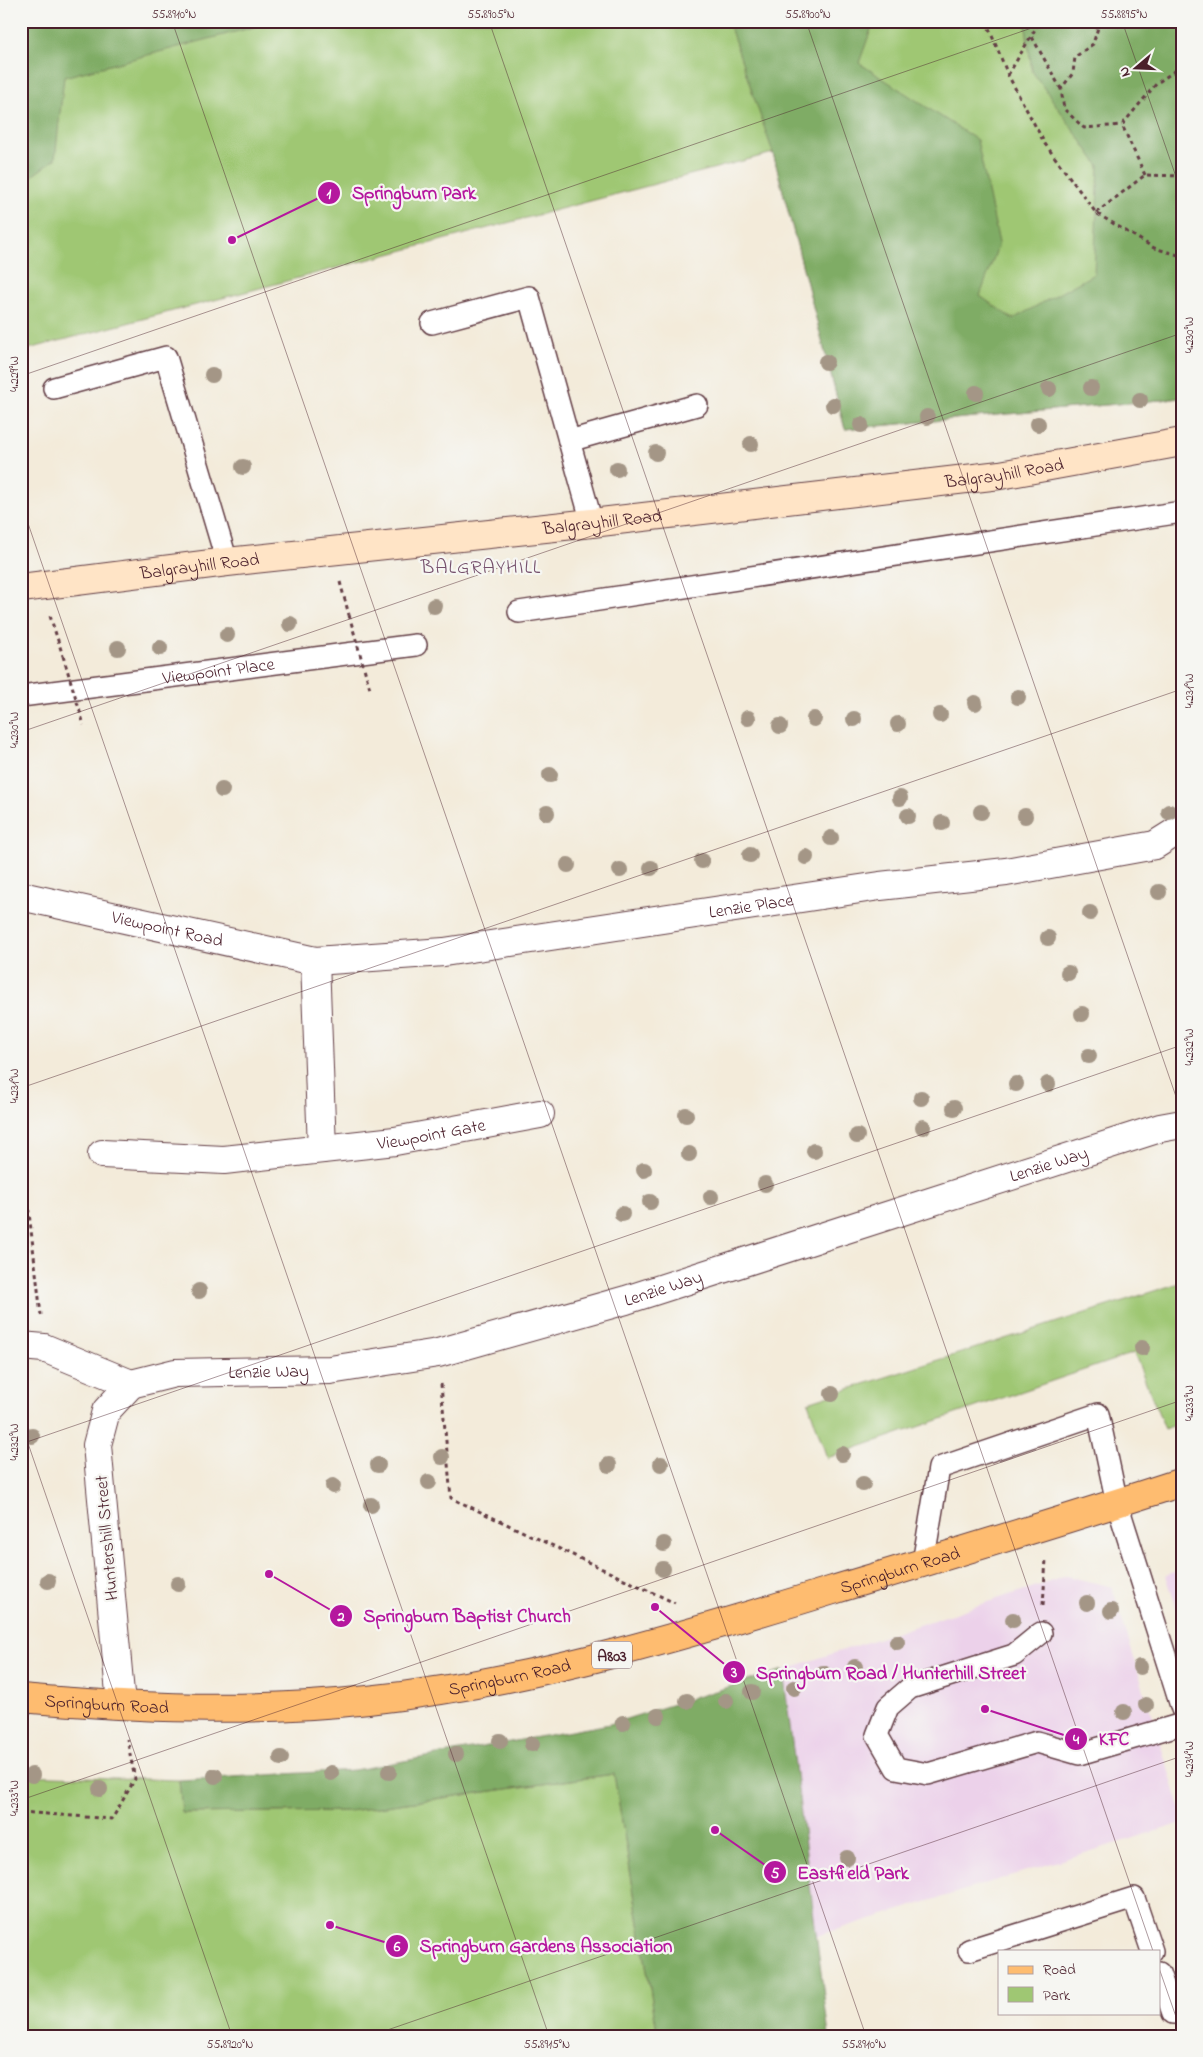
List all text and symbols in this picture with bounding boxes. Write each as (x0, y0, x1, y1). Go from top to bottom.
text: 55.8910°N (152, 6, 196, 24)
text: 55.8905°N (467, 6, 515, 24)
text: 55.8900°N (785, 6, 831, 24)
text: 55.8895°N (1101, 6, 1147, 24)
north arrow (1110, 42, 1160, 92)
text: N (1114, 64, 1137, 80)
callout: Springburn Park (317, 176, 486, 210)
text: Springburn Park (352, 181, 477, 210)
text: 1 (327, 183, 332, 205)
text: 4.230°W (1181, 317, 1199, 353)
text: 4.229°W (6, 356, 24, 392)
street label: Balgrayhill Road (943, 453, 1066, 496)
street label: Balgrayhill Road (540, 504, 664, 543)
street label: Balgrayhill Road (138, 548, 261, 588)
district label: BALGRAYHILL (420, 554, 541, 583)
street label: Viewpoint Place (160, 652, 277, 693)
text: 4.231°W (1181, 674, 1199, 708)
text: 4.230°W (6, 712, 24, 748)
street label: Lenzie Place (707, 888, 796, 927)
street label: Viewpoint Road (108, 905, 225, 955)
text: 4.232°W (1181, 1029, 1199, 1065)
text: 4.231°W (6, 1069, 24, 1103)
street label: Viewpoint Gate (375, 1113, 489, 1158)
street label: Lenzie Way (1007, 1141, 1092, 1191)
street label: Lenzie Way (621, 1265, 706, 1315)
street label: Lenzie Way (228, 1359, 309, 1387)
text: 4.233°W (1181, 1385, 1199, 1421)
text: 4.232°W (6, 1424, 24, 1460)
street label: Huntershill Street (90, 1474, 126, 1602)
street label: Springburn Road (837, 1541, 964, 1602)
callout: Springburn Baptist Church (328, 1599, 581, 1633)
text: Springburn Baptist Church (363, 1604, 571, 1633)
text: 2 (336, 1606, 345, 1628)
road number: A803 (592, 1642, 632, 1668)
street label: Springburn Road (447, 1653, 574, 1704)
callout: Springburn Road / Hunterhill Street (721, 1655, 1036, 1689)
text: Springburn Road / Hunterhill Street (756, 1661, 1027, 1690)
text: 3 (730, 1662, 737, 1684)
street label: Springburn Road (43, 1689, 169, 1722)
callout: KFC (1064, 1722, 1139, 1756)
text: KFC (1099, 1727, 1130, 1754)
text: 4 (1072, 1729, 1080, 1751)
text: 4.234°W (1181, 1741, 1199, 1777)
text: 4.233°W (6, 1780, 24, 1816)
callout: Eastfield Park (762, 1855, 919, 1889)
text: Eastfield Park (797, 1861, 909, 1888)
text: 5 (771, 1863, 780, 1885)
callout: Springburn Gardens Association (385, 1929, 683, 1963)
text: Springburn Gardens Association (420, 1934, 673, 1963)
text: 6 (393, 1936, 401, 1958)
legend (998, 1950, 1160, 2014)
text: Road (1043, 1959, 1076, 1981)
text: Park (1043, 1985, 1071, 2007)
text: 55.8920°N (207, 2036, 253, 2054)
text: 55.8915°N (524, 2036, 570, 2054)
text: 55.8910°N (842, 2036, 886, 2054)

